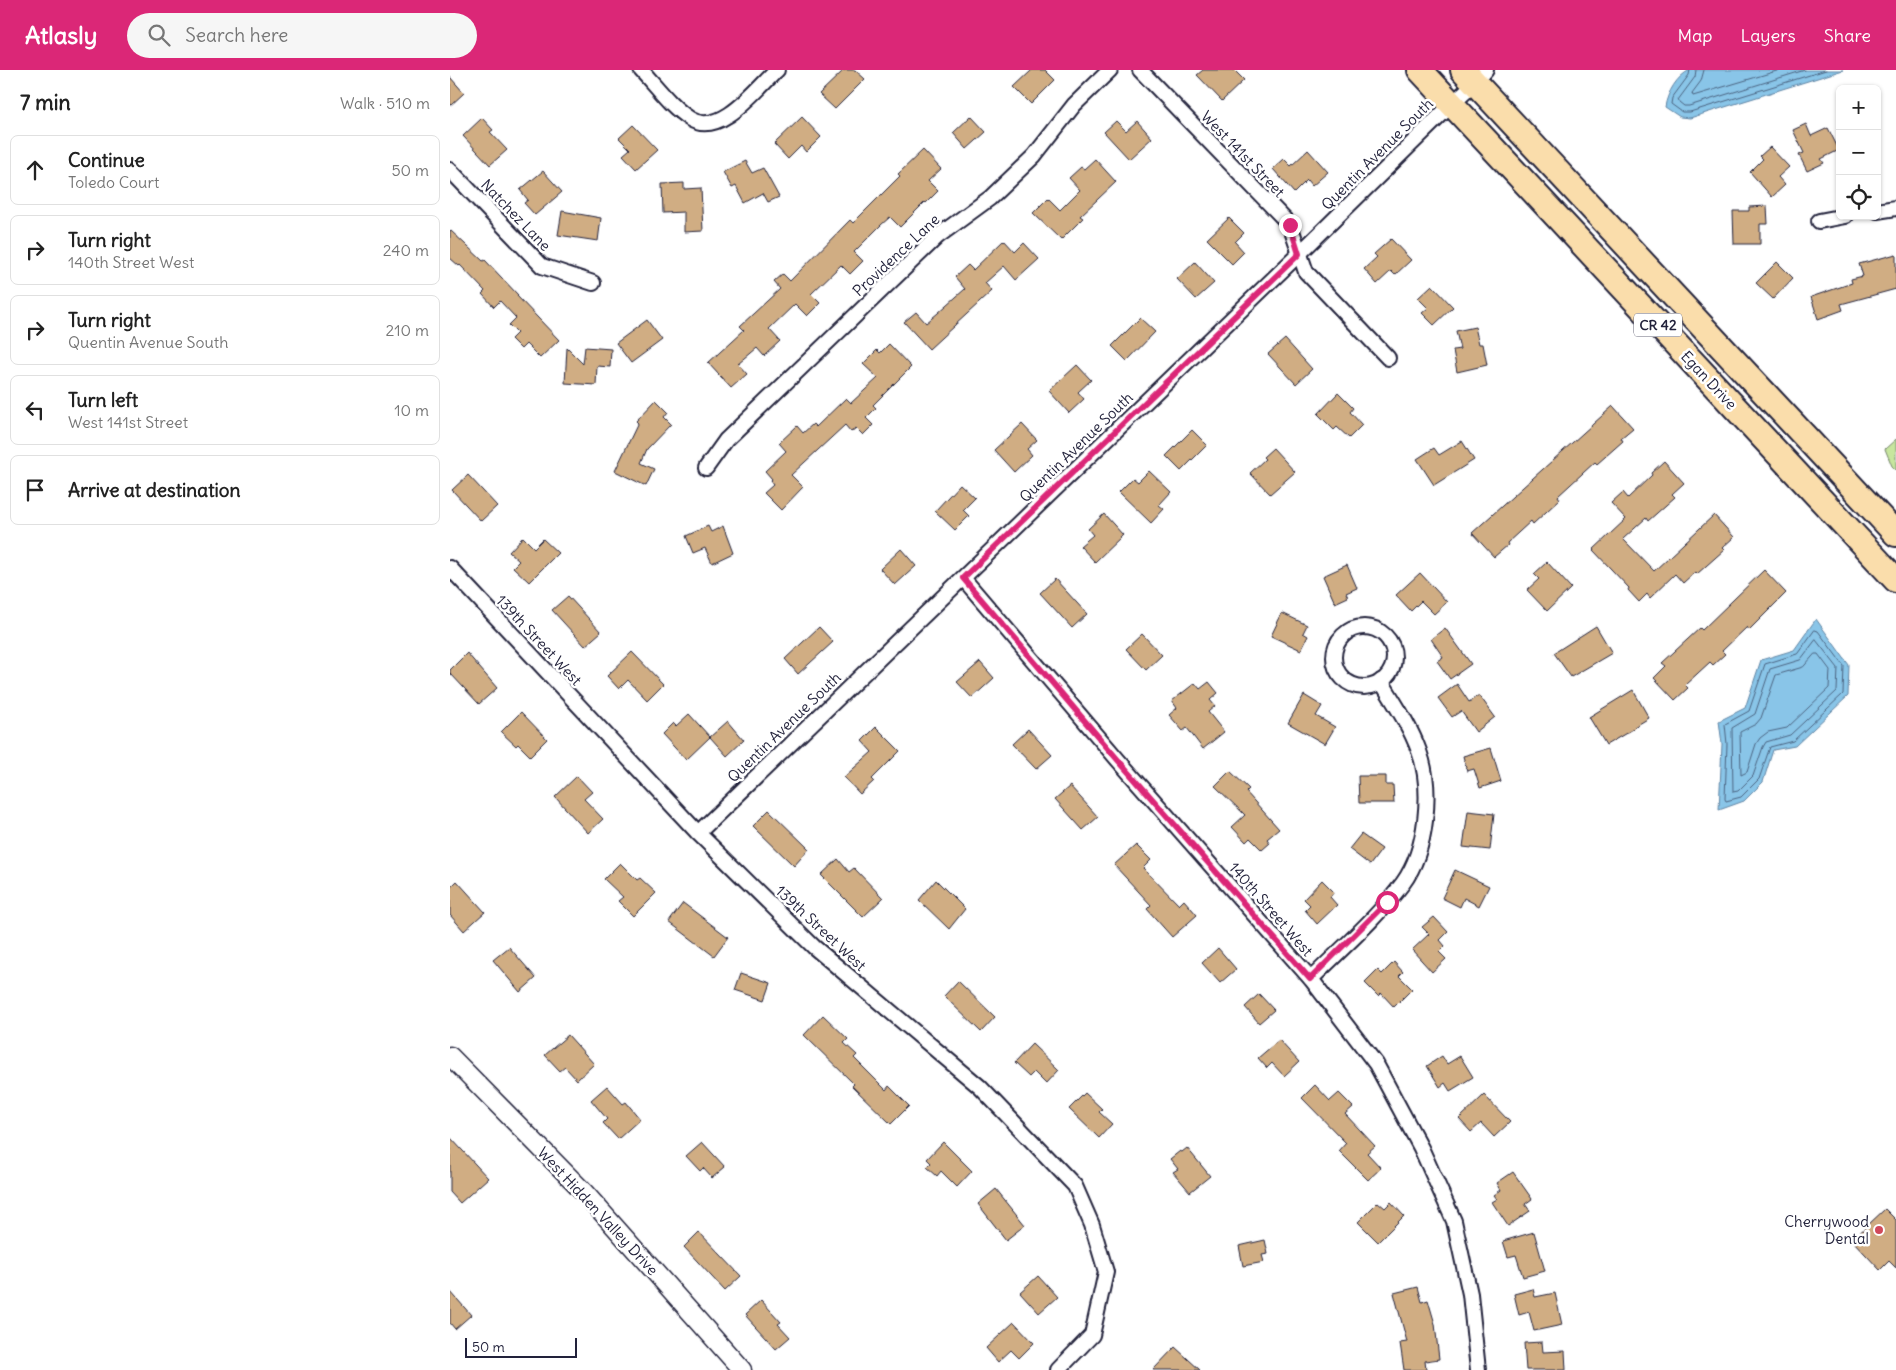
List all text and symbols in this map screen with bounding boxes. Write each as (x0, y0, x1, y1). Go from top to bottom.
search box (127, 13, 477, 58)
text: Atlasly (25, 20, 97, 50)
icon: search (145, 21, 173, 49)
text: Search here (185, 23, 288, 47)
text: Map (1677, 24, 1712, 47)
text: Layers (1740, 24, 1796, 47)
text: Share (1824, 24, 1871, 47)
map controls (1836, 85, 1881, 220)
button: + (1836, 85, 1881, 130)
text: 7 min (20, 89, 71, 116)
text: Walk · 510 m (340, 93, 430, 113)
street label: Quentin Avenue South (1317, 94, 1437, 214)
street label: West 141st Street (1197, 107, 1289, 201)
button: − (1836, 130, 1881, 175)
text: Continue (68, 148, 145, 172)
icon: ahead (21, 156, 49, 184)
text: 50 m (391, 160, 429, 180)
text: Toledo Court (68, 172, 159, 192)
street label: Natchez Lane (477, 175, 555, 255)
button: locate (1836, 175, 1881, 220)
street label: Providence Lane (849, 210, 943, 300)
route end (1279, 214, 1302, 237)
text: Turn right (68, 228, 151, 252)
icon: right (21, 236, 49, 264)
text: 240 m (383, 240, 429, 260)
text: 140th Street West (68, 252, 194, 272)
text: Turn right (68, 308, 151, 332)
road number: CR 42 (1634, 314, 1682, 336)
icon: right (21, 316, 49, 344)
text: 210 m (386, 320, 429, 340)
text: Quentin Avenue South (68, 332, 228, 352)
street label: Egan Drive (1677, 347, 1741, 413)
text: Turn left (68, 388, 138, 412)
street label: Quentin Avenue South (1015, 388, 1137, 506)
icon: left (21, 396, 49, 424)
text: 10 m (394, 400, 429, 420)
text: West 141st Street (68, 412, 188, 432)
icon: arrive (21, 476, 49, 504)
text: Arrive at destination (68, 478, 241, 502)
street label: 139th Street West (492, 591, 586, 689)
street label: Quentin Avenue South (723, 668, 845, 786)
street label: 140th Street West (1225, 858, 1317, 960)
street label: 139th Street West (772, 881, 870, 975)
route start (1376, 891, 1399, 914)
street label: West Hidden Valley Drive (534, 1143, 662, 1279)
place label: Cherrywood Dental (1784, 1212, 1869, 1248)
marker: Cherrywood Dental (1873, 1224, 1885, 1236)
scale bar (465, 1335, 578, 1358)
text: 50 m (472, 1338, 505, 1356)

